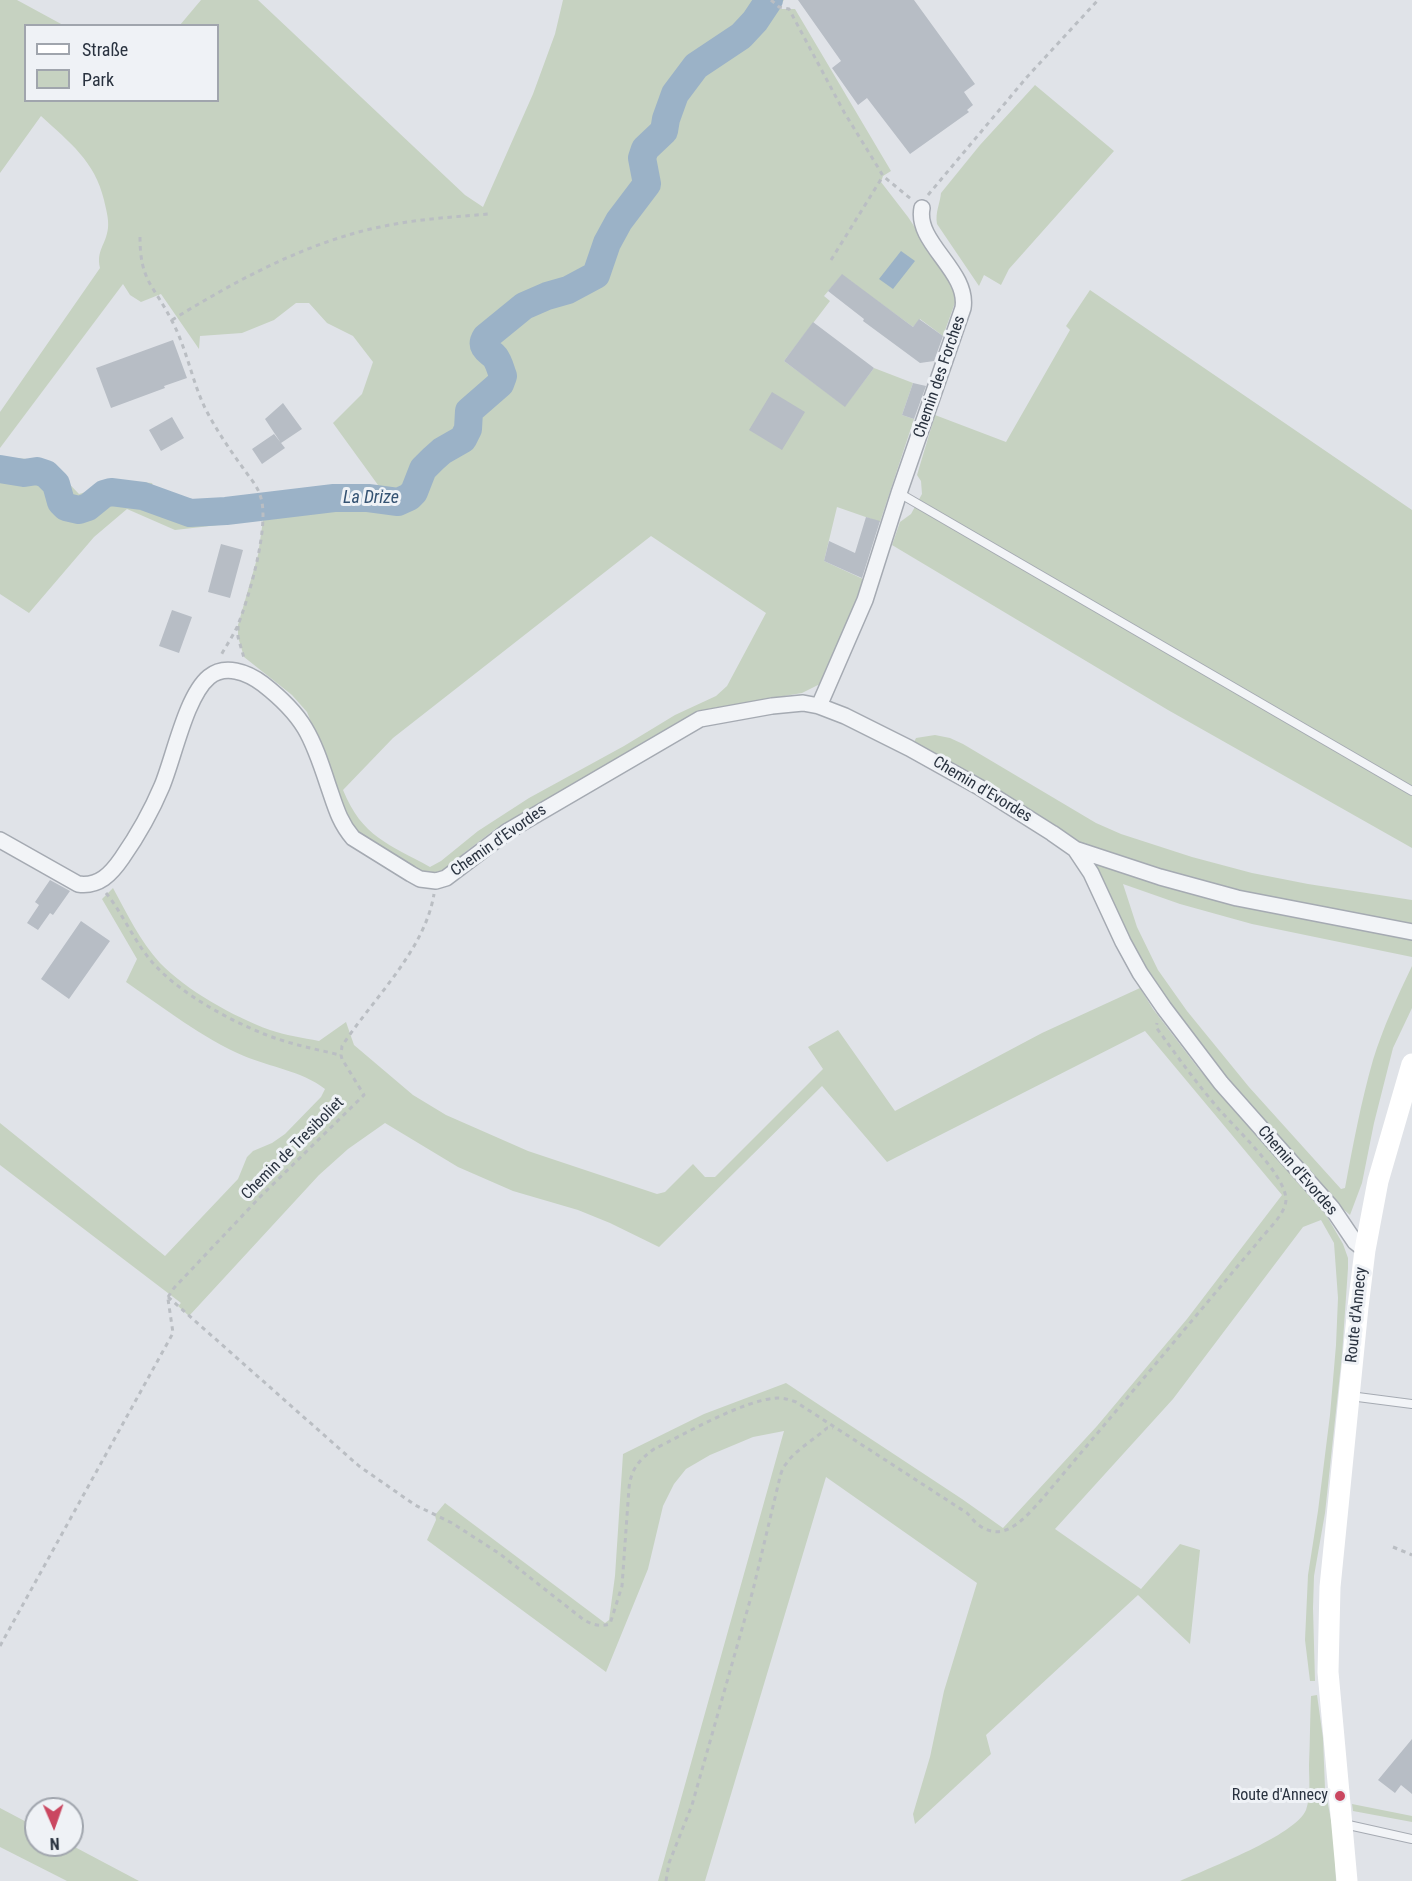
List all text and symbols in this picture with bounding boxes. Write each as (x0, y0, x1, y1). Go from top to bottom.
legend (24, 24, 219, 102)
text: Straße (82, 39, 128, 60)
text: Park (82, 69, 114, 90)
street label: Chemin des Forches (910, 313, 970, 441)
water label: La Drize (343, 487, 399, 509)
street label: Chemin d'Evordes (929, 753, 1035, 827)
street label: Chemin d'Evordes (448, 801, 550, 881)
street label: Chemin de Tresiboliet (238, 1094, 348, 1204)
street label: Chemin d'Evordes (1253, 1122, 1341, 1220)
street label: Route d'Annecy (1342, 1266, 1372, 1364)
place label: Route d'Annecy (1232, 1786, 1328, 1806)
marker: Route d'Annecy (1333, 1789, 1347, 1803)
north arrow (24, 1797, 84, 1857)
text: N (49, 1834, 60, 1853)

